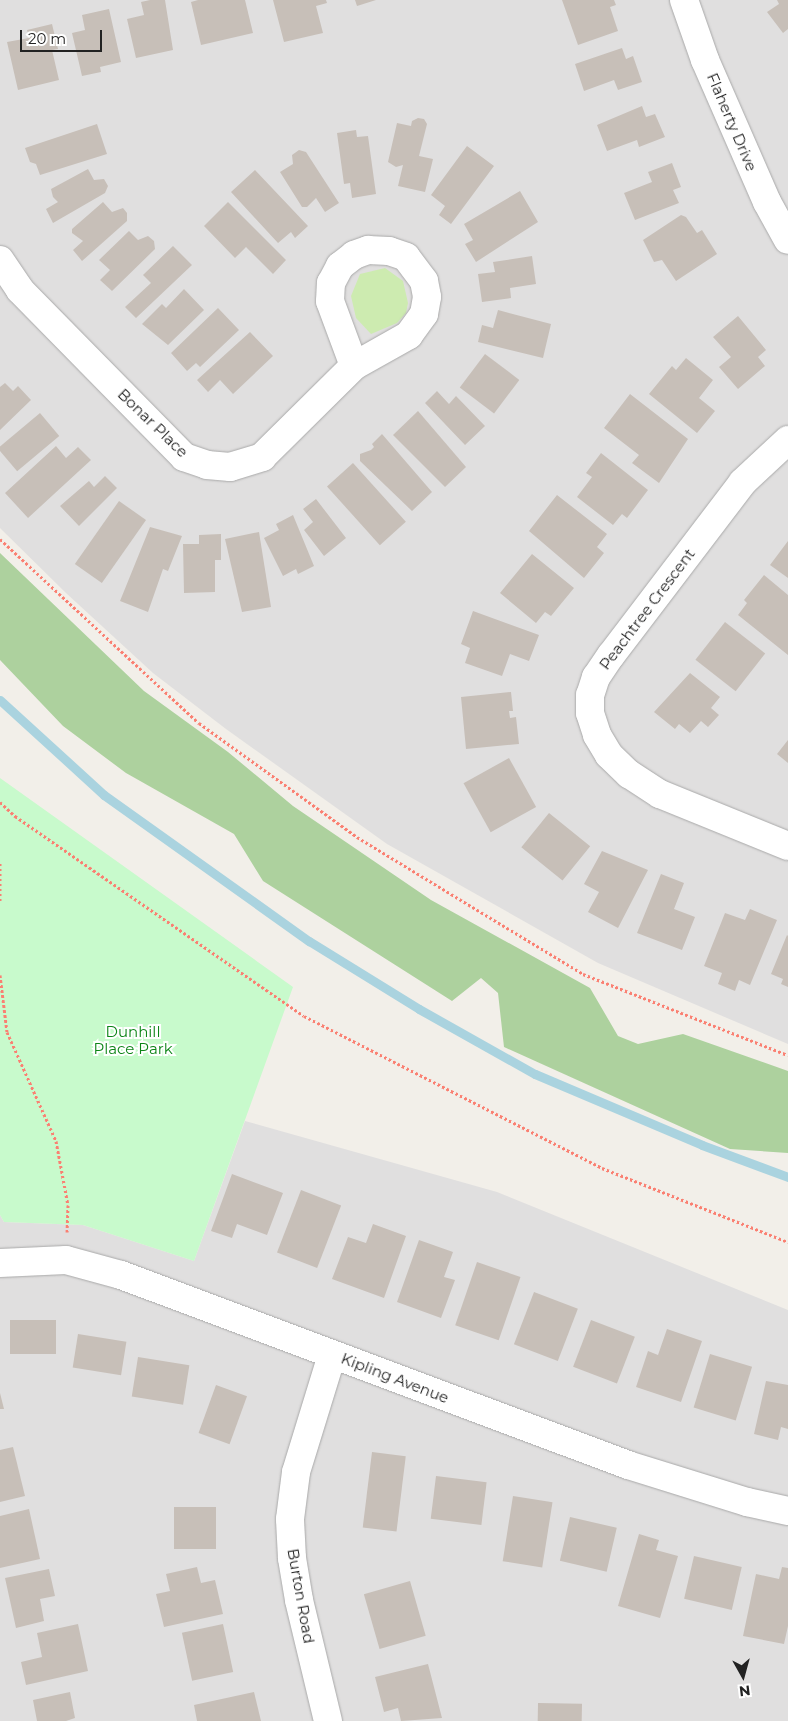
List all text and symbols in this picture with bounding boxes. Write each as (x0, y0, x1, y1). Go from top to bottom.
scale bar (22, 20, 105, 52)
text: 20 m (28, 29, 66, 48)
street label: Flaherty Drive (703, 70, 761, 174)
street label: Bonar Place (114, 385, 192, 461)
street label: Peachtree Crescent (596, 545, 698, 673)
park label: Dunhill Place Park (93, 1022, 173, 1057)
street label: Kipling Avenue (339, 1349, 451, 1407)
street label: Burton Road (284, 1547, 318, 1645)
north arrow (718, 1651, 768, 1701)
text: N (738, 1681, 752, 1701)

